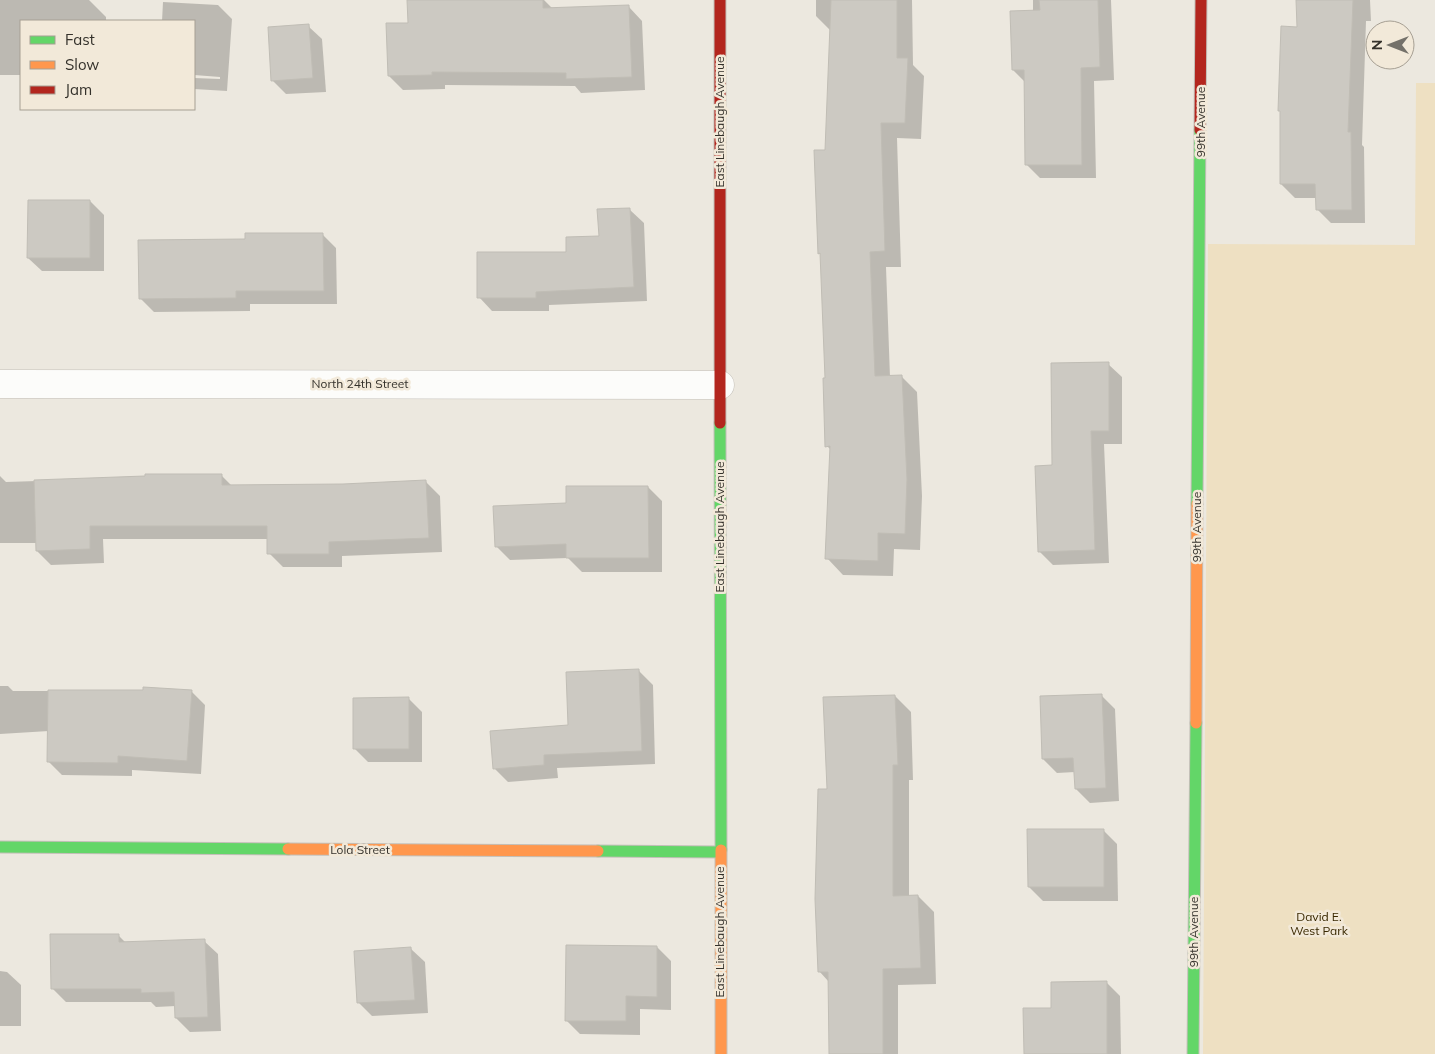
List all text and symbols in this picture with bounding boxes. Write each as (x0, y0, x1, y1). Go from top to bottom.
legend (20, 20, 195, 110)
north arrow (1365, 20, 1415, 70)
text: Fast (65, 30, 95, 49)
text: N (1368, 40, 1386, 50)
text: Slow (65, 55, 99, 74)
street label: East Linebaugh Avenue (712, 57, 727, 187)
text: Jam (65, 80, 92, 99)
street label: 99th Avenue (1193, 87, 1208, 157)
street label: North 24th Street (312, 376, 408, 391)
street label: East Linebaugh Avenue (712, 462, 727, 592)
street label: 99th Avenue (1189, 492, 1204, 562)
street label: Lola Street (330, 842, 390, 857)
street label: East Linebaugh Avenue (712, 867, 727, 997)
street label: 99th Avenue (1186, 897, 1201, 967)
park label: David E. West Park (1290, 909, 1349, 938)

